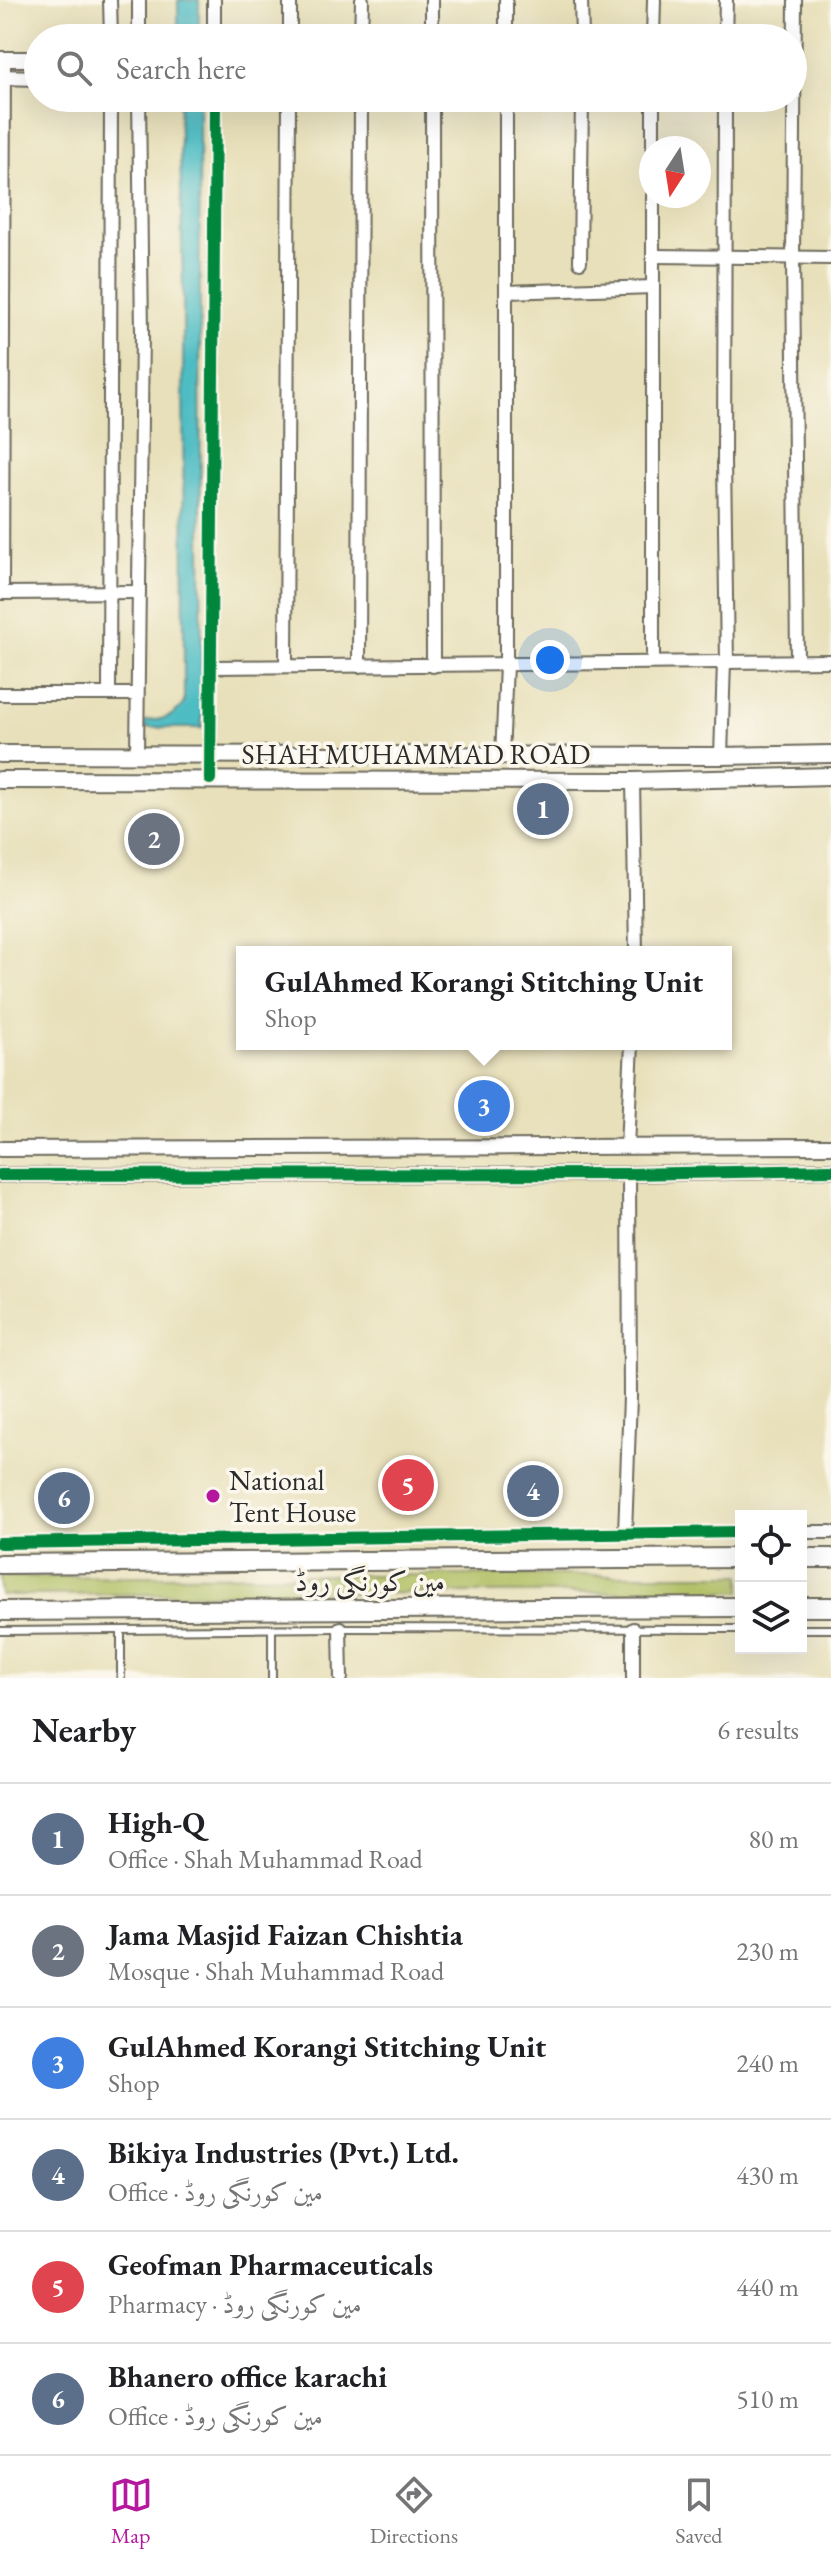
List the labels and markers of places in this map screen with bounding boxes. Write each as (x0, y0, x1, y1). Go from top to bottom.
pin: 1 (517, 779, 569, 839)
pin: 2 (128, 809, 180, 869)
pin: 3 (458, 1076, 510, 1136)
pin: 5 (382, 1455, 434, 1515)
pin: 4 (507, 1461, 559, 1521)
place label: National Tent House (229, 1462, 356, 1530)
pin: 6 (38, 1468, 90, 1528)
marker: National Tent House (204, 1487, 222, 1505)

